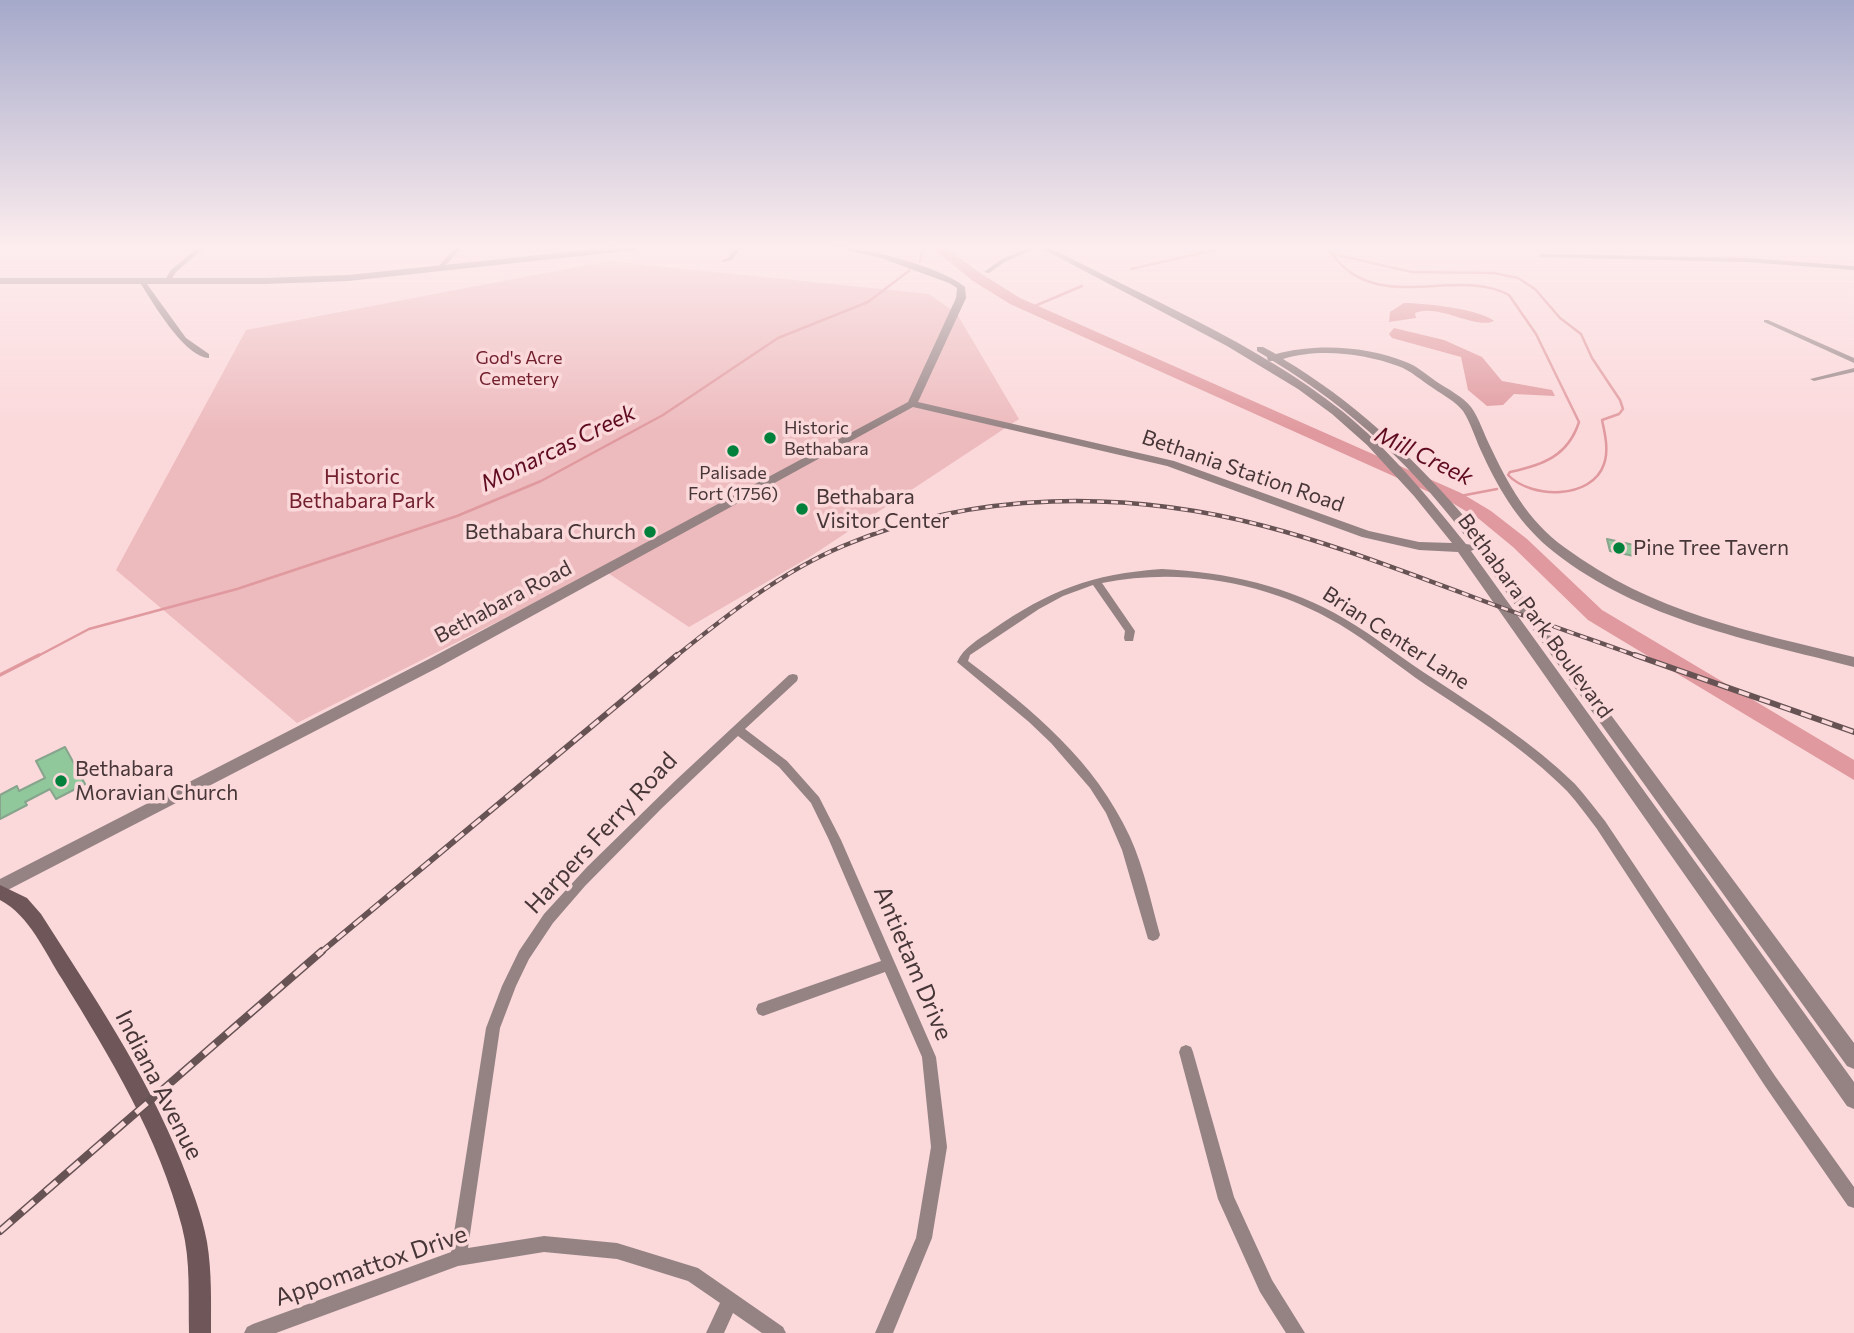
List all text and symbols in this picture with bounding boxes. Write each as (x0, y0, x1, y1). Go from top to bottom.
park label: God's Acre Cemetery (476, 347, 562, 390)
water label: Monarcas Creek (476, 398, 640, 498)
place label: Historic Bethabara (784, 417, 869, 460)
water label: Mill Creek (1371, 421, 1477, 491)
street label: Bethania Station Road (1139, 425, 1347, 517)
marker: Historic Bethabara (762, 430, 778, 446)
marker: Palisade Fort (1756) (725, 443, 741, 459)
place label: Palisade Fort (1756) (688, 462, 778, 504)
park label: Historic Bethabara Park (289, 464, 435, 514)
place label: Bethabara Visitor Center (816, 484, 950, 534)
marker: Bethabara Visitor Center (794, 501, 810, 517)
street label: Bethabara Park Boulevard (1452, 509, 1618, 723)
place label: Bethabara Church (465, 519, 636, 545)
marker: Bethabara Church (642, 524, 658, 540)
place label: Pine Tree Tavern (1633, 535, 1789, 561)
marker: Pine Tree Tavern (1611, 540, 1627, 556)
street label: Bethabara Road (430, 555, 576, 649)
street label: Brian Center Lane (1318, 581, 1474, 695)
street label: Harpers Ferry Road (519, 746, 683, 920)
place label: Bethabara Moravian Church (75, 756, 238, 806)
marker: Bethabara Moravian Church (53, 773, 69, 789)
street label: Antietam Drive (868, 882, 958, 1044)
street label: Indiana Avenue (109, 1005, 209, 1165)
street label: Appomattox Drive (271, 1220, 471, 1312)

